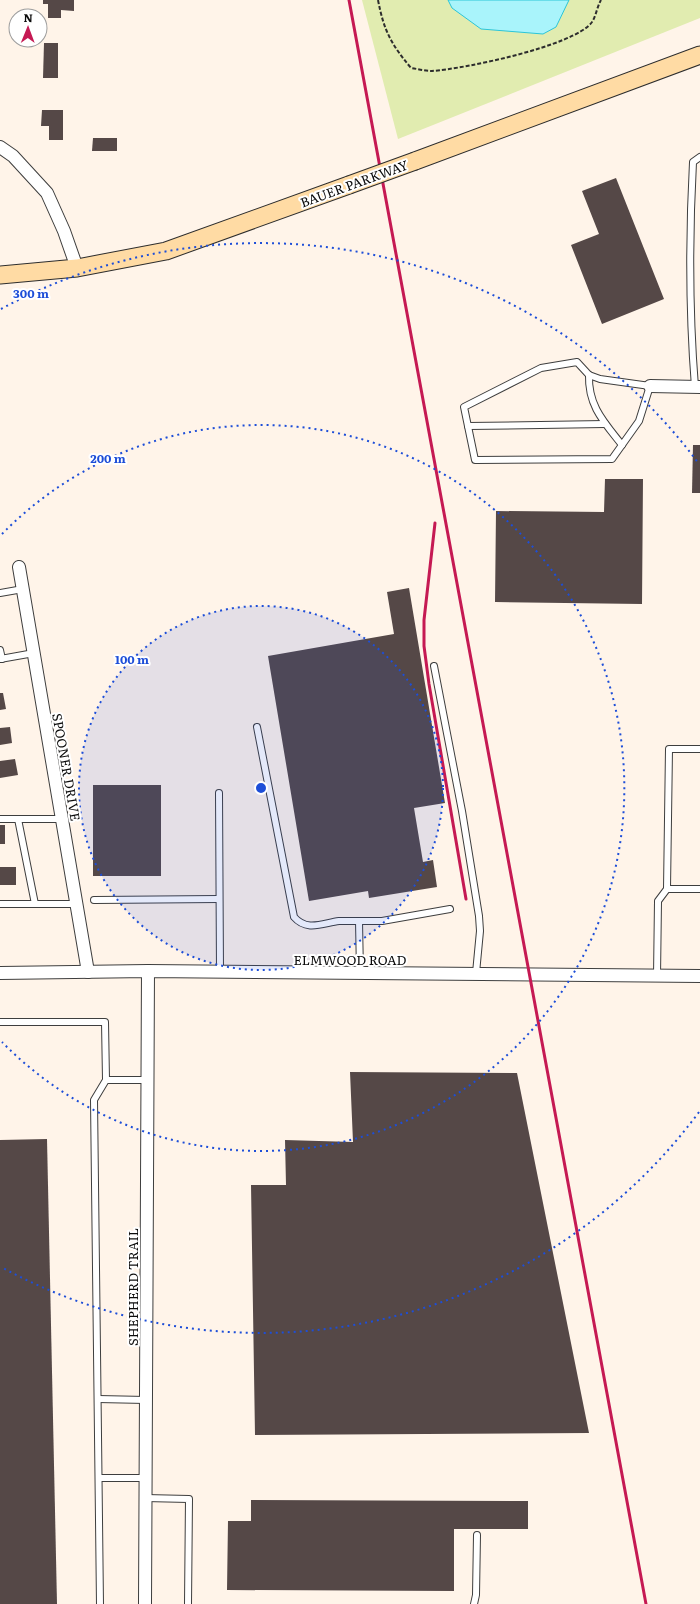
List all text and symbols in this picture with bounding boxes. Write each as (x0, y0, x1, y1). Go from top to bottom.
north arrow (8, 8, 48, 48)
text: N (23, 9, 33, 25)
street label: BAUER PARKWAY (297, 154, 411, 211)
text: 300 m (13, 284, 49, 302)
text: 200 m (90, 449, 126, 467)
text: 100 m (115, 650, 149, 668)
street label: SPOONER DRIVE (48, 712, 86, 822)
centre of rings (254, 781, 268, 795)
street label: ELMWOOD ROAD (293, 950, 407, 969)
street label: SHEPHERD TRAIL (123, 1228, 142, 1346)

